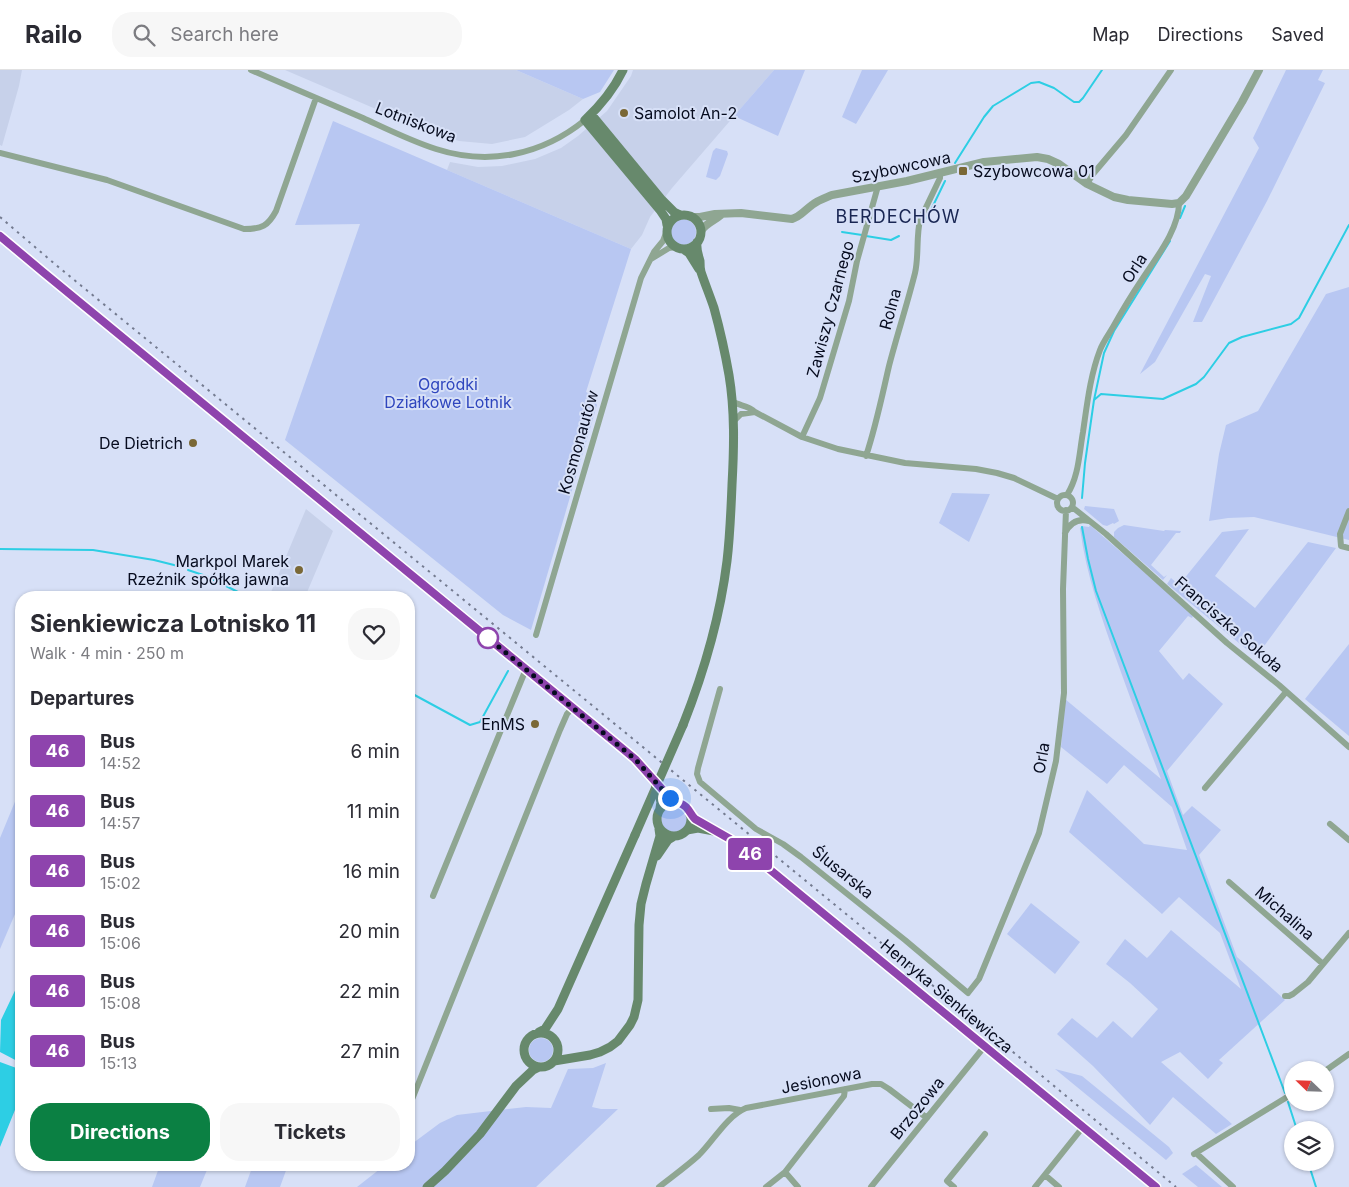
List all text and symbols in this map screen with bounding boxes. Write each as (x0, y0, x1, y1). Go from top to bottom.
search box (112, 12, 462, 57)
text: Railo (25, 20, 82, 49)
icon: search (130, 21, 158, 49)
text: Search here (170, 23, 279, 46)
text: Map (1092, 24, 1130, 45)
text: Directions (1158, 24, 1243, 45)
text: Saved (1271, 24, 1324, 45)
street label: Lotniskowa (373, 97, 459, 147)
place label: Samolot An-2 (634, 103, 737, 123)
marker: Samolot An-2 (618, 107, 630, 119)
street label: Szybowcowa (850, 147, 952, 187)
place label: Szybowcowa 01 (973, 161, 1095, 181)
marker: Szybowcowa 01 (957, 165, 969, 177)
district label: BERDECHÓW (835, 205, 961, 227)
street label: Zawiszy Czarnego (802, 238, 858, 380)
street label: Orla (1117, 249, 1151, 287)
street label: Rolna (875, 286, 905, 332)
park label: Ogródki Działkowe Lotnik (384, 374, 512, 412)
street label: Kosmonautów (554, 388, 602, 496)
place label: De Dietrich (99, 433, 183, 453)
marker: De Dietrich (187, 437, 199, 449)
place label: Markpol Marek Rzeźnik spółka jawna (127, 551, 289, 589)
marker: Markpol Marek Rzeźnik spółka jawna (293, 564, 305, 576)
street label: Franciszka Sokoła (1171, 572, 1287, 676)
button: heart (348, 608, 400, 660)
text: Sienkiewicza Lotnisko 11 (30, 609, 316, 638)
unlabelled marker (477, 627, 499, 649)
text: Walk · 4 min · 250 m (30, 643, 184, 663)
text: Departures (30, 687, 134, 710)
place label: EnMS (481, 714, 525, 734)
marker: EnMS (529, 718, 541, 730)
text: Bus (100, 730, 135, 753)
text: 46 (46, 740, 69, 761)
text: 6 min (350, 740, 400, 763)
street label: Orla (1028, 741, 1054, 775)
text: 14:52 (100, 753, 141, 773)
your location (658, 786, 683, 811)
text: Bus (100, 790, 135, 813)
text: 46 (46, 800, 69, 821)
text: 11 min (347, 800, 400, 823)
text: 14:57 (100, 813, 140, 833)
line badge: 46 (728, 838, 772, 870)
street label: Ślusarska (808, 841, 878, 903)
text: 46 (738, 843, 762, 864)
text: Bus (100, 850, 135, 873)
text: 46 (46, 860, 69, 881)
text: 16 min (343, 860, 400, 883)
text: 15:02 (100, 873, 141, 893)
street label: Michalina (1251, 882, 1319, 944)
text: Bus (100, 910, 135, 933)
text: 46 (46, 920, 69, 941)
text: 20 min (339, 920, 400, 943)
text: 15:06 (100, 933, 141, 953)
street label: Henryka Sienkiewicza (877, 935, 1017, 1057)
text: Bus (100, 970, 135, 993)
text: 46 (46, 980, 69, 1001)
text: 22 min (339, 980, 400, 1003)
text: 15:08 (100, 993, 141, 1013)
text: Bus (100, 1030, 135, 1053)
text: 46 (46, 1040, 69, 1061)
text: 27 min (340, 1040, 400, 1063)
text: 15:13 (100, 1053, 137, 1073)
north arrow (1284, 1061, 1334, 1111)
map controls (1284, 1061, 1334, 1171)
street label: Jesionowa (779, 1062, 863, 1098)
street label: Brzozowa (886, 1073, 948, 1143)
button: Directions (30, 1103, 210, 1161)
button: Tickets (220, 1103, 400, 1161)
button: layers (1284, 1121, 1334, 1171)

